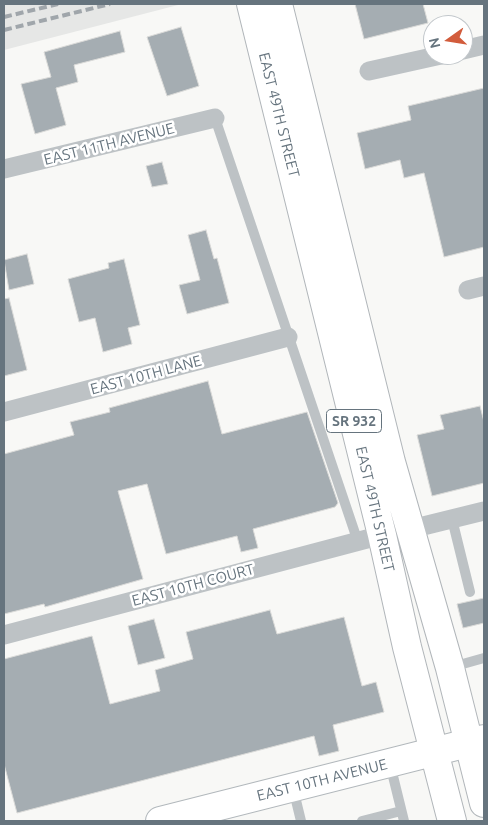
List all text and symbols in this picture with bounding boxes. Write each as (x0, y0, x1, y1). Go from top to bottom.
north arrow (423, 15, 473, 65)
text: N (425, 36, 443, 50)
street label: EAST 49TH STREET (255, 51, 303, 179)
street label: EAST 11TH AVENUE (42, 119, 176, 169)
street label: EAST 10TH LANE (88, 352, 204, 398)
road number: SR 932 (326, 410, 382, 432)
street label: EAST 49TH STREET (352, 445, 398, 573)
street label: EAST 10TH COURT (130, 560, 256, 610)
street label: EAST 10TH AVENUE (255, 755, 389, 805)

